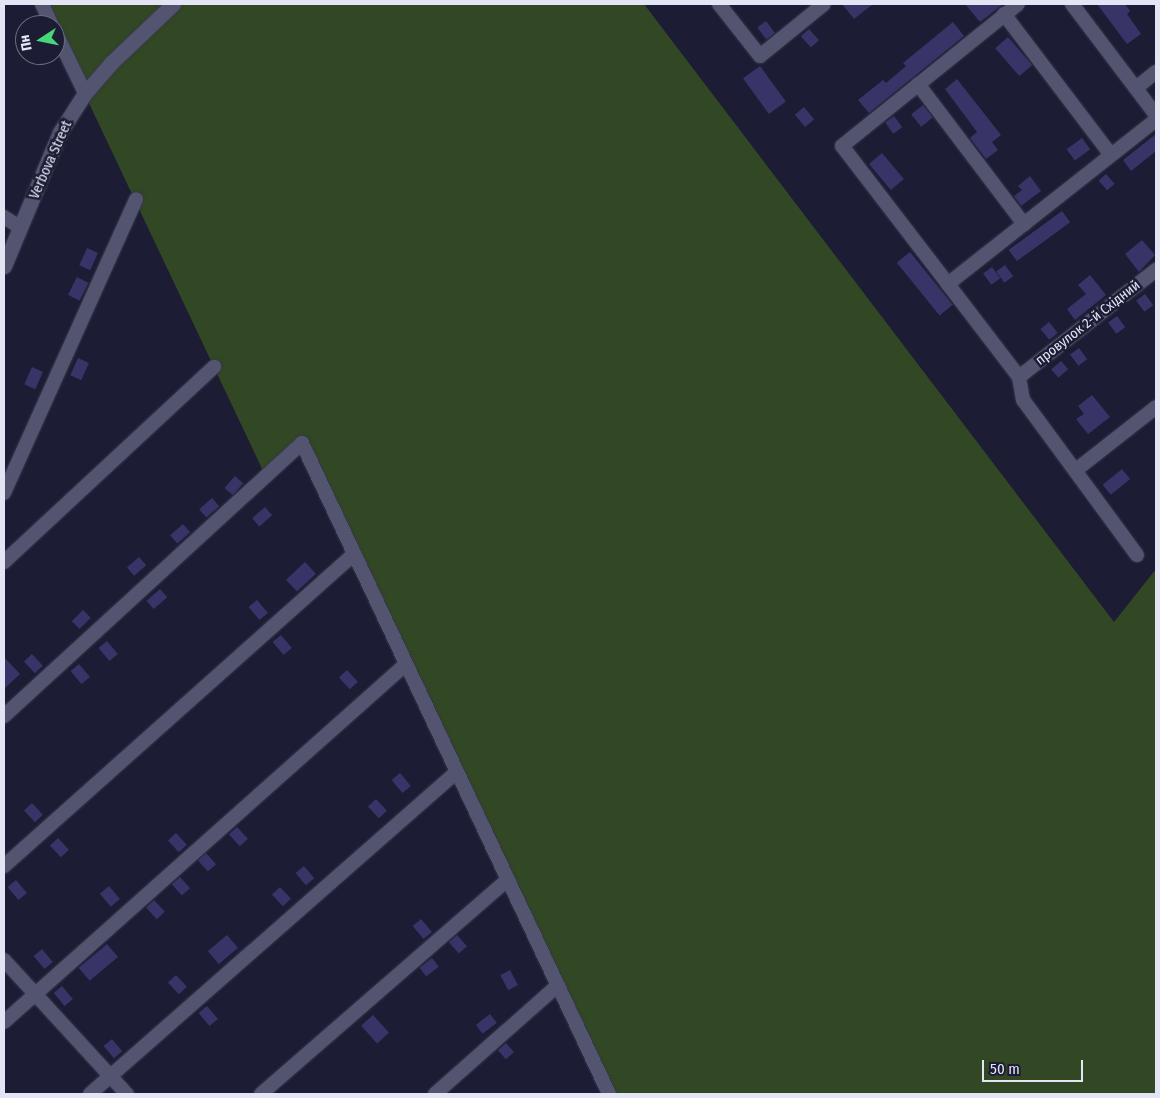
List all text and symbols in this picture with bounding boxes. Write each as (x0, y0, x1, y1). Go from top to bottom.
north arrow (15, 15, 65, 65)
text: Пн (16, 33, 36, 52)
street label: Verbova Street (26, 118, 76, 202)
street label: провулок 2-й Східний (1032, 277, 1144, 369)
scale bar (985, 1050, 1086, 1082)
text: 50 m (990, 1060, 1020, 1078)

